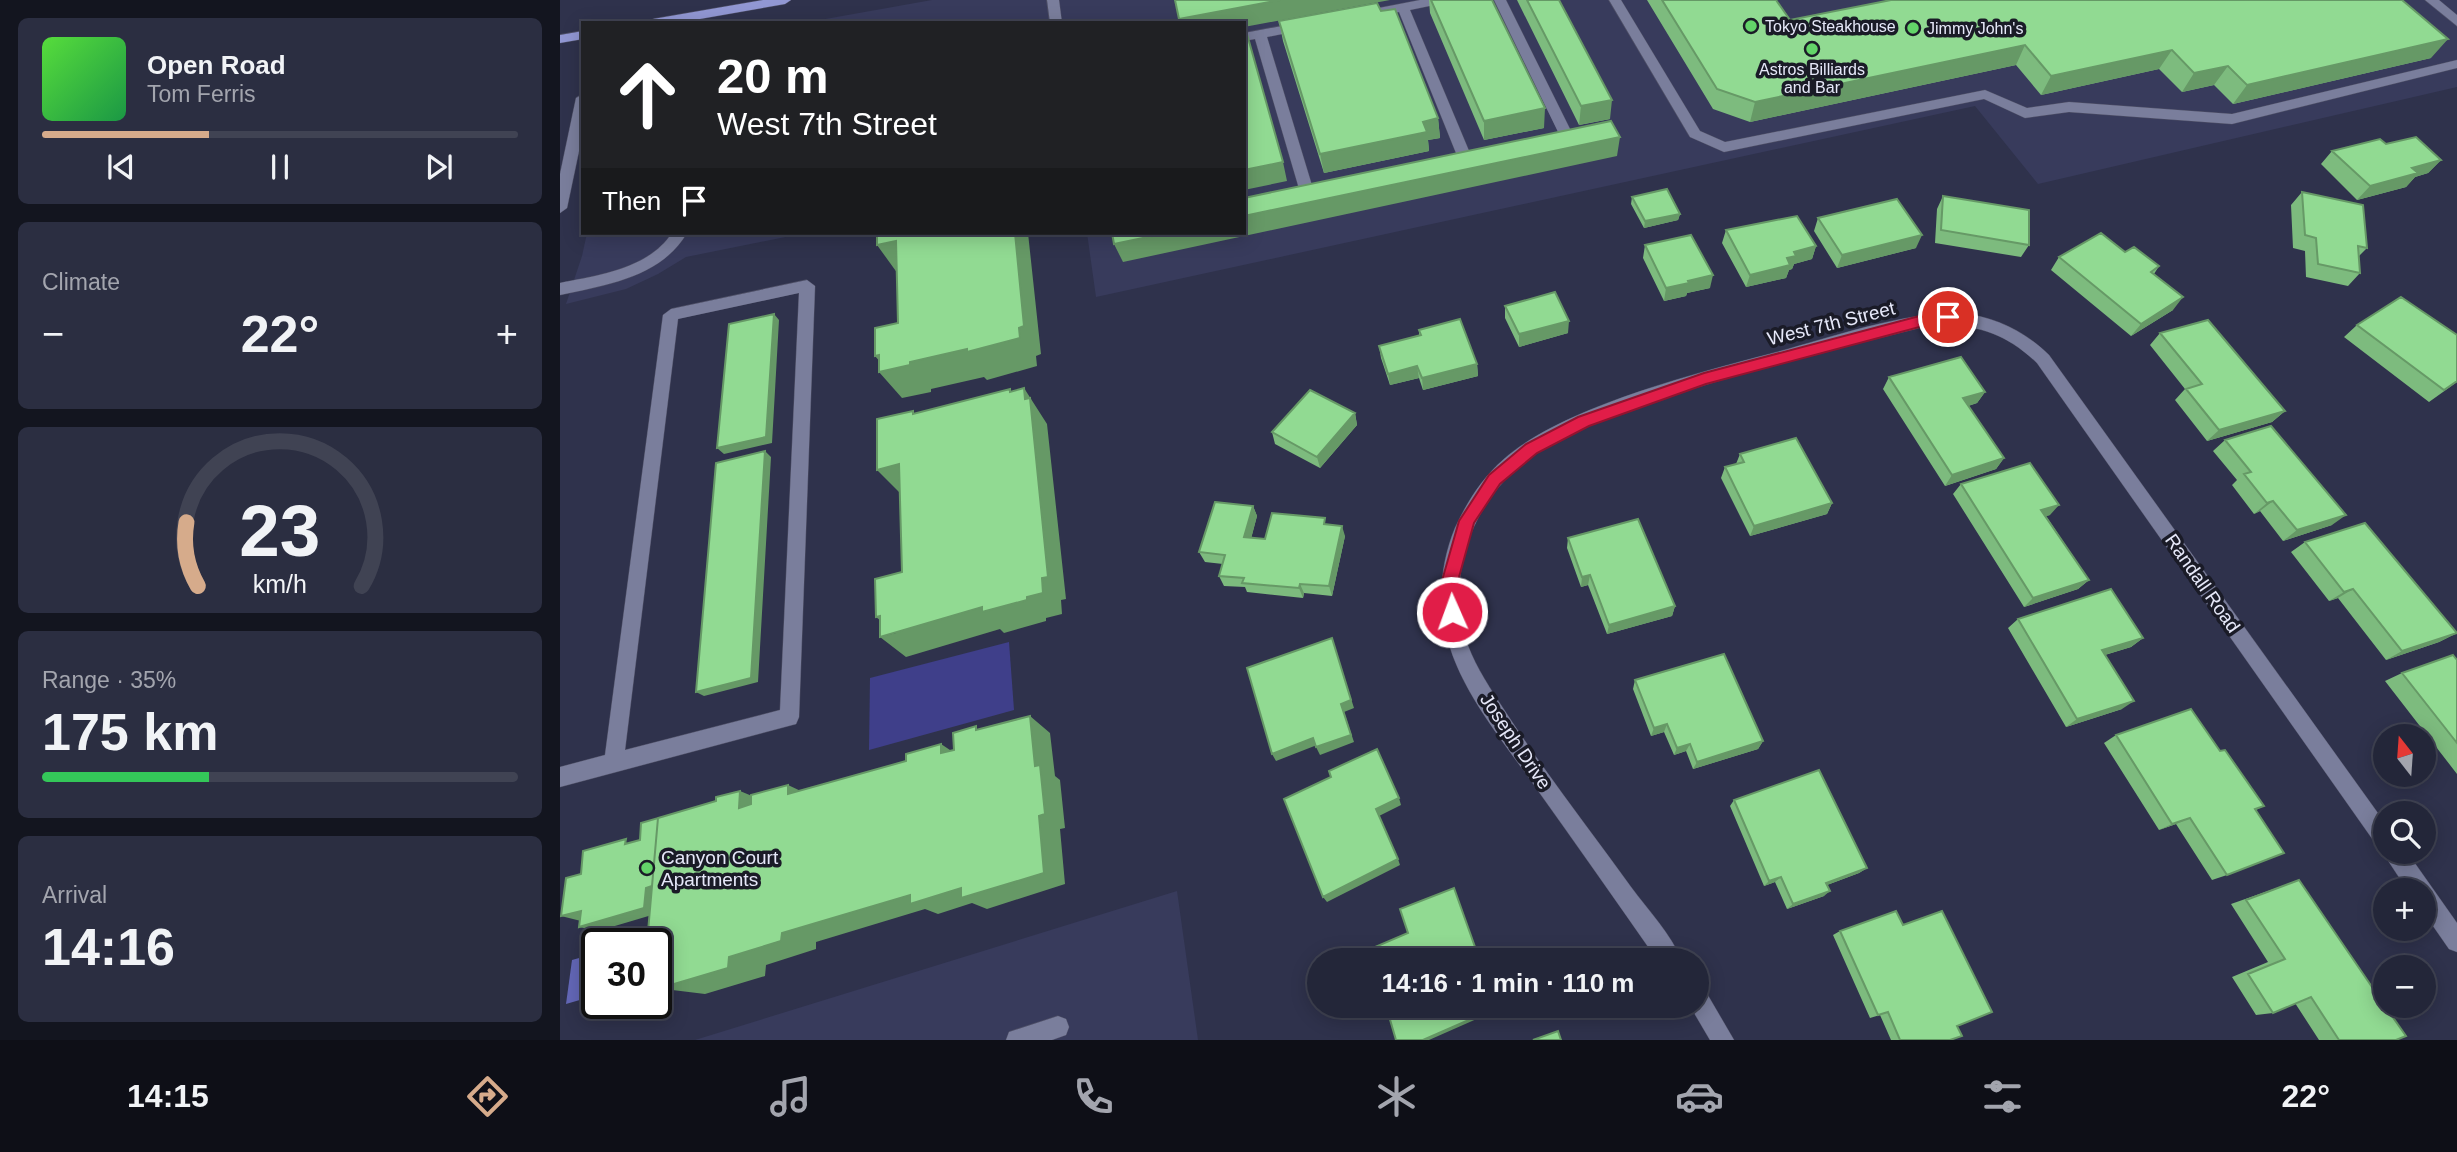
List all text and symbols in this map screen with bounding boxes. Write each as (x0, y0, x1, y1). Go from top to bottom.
marker: Tokyo Steakhouse (1743, 18, 1759, 34)
place label: Tokyo Steakhouse (1765, 18, 1896, 35)
marker: Jimmy John's (1905, 20, 1921, 36)
place label: Jimmy John's (1927, 20, 2023, 37)
marker: Astros Billiards and Bar (1804, 41, 1820, 57)
icon: ahead (602, 49, 693, 140)
text: 20 m (717, 49, 829, 103)
text: Open Road (147, 50, 286, 80)
place label: Astros Billiards and Bar (1759, 61, 1865, 96)
text: Tom Ferris (147, 81, 256, 107)
text: West 7th Street (717, 106, 937, 142)
icon: previous (102, 148, 140, 186)
icon: pause (261, 148, 299, 186)
icon: next (420, 148, 458, 186)
icon: arrive (675, 182, 713, 220)
text: Then (602, 186, 661, 216)
text: Climate (42, 269, 120, 295)
pin (1918, 287, 1978, 347)
street label: West 7th Street (1765, 297, 1898, 349)
icon: arrive (1929, 298, 1967, 336)
text: 22° (241, 305, 319, 363)
text: − (42, 313, 64, 355)
text: + (496, 313, 518, 355)
text: 23 (240, 490, 320, 571)
street label: Randall Road (2161, 530, 2244, 636)
text: km/h (253, 570, 307, 598)
position arrow (1415, 575, 1489, 649)
text: Range · 35% (42, 667, 176, 693)
street label: Joseph Drive (1476, 689, 1555, 793)
text: 175 km (42, 703, 218, 761)
north arrow (2373, 724, 2436, 788)
map controls (2373, 724, 2436, 1018)
button: search (2373, 801, 2436, 864)
place label: Canyon Court Apartments (661, 847, 779, 890)
marker: Canyon Court Apartments (639, 860, 655, 876)
button: + (2373, 878, 2436, 941)
text: Arrival (42, 882, 107, 908)
text: 14:16 (42, 918, 175, 976)
speed limit sign: 30 (581, 928, 672, 1019)
button: − (2373, 955, 2436, 1018)
text: 14:16 · 1 min · 110 m (1382, 968, 1634, 998)
icon: directions (463, 1072, 512, 1121)
icon: music (766, 1072, 815, 1121)
icon: phone (1069, 1072, 1118, 1121)
icon: climate (1372, 1072, 1421, 1121)
icon: car (1675, 1072, 1724, 1121)
icon: filters (1978, 1072, 2027, 1121)
text: 14:15 (127, 1078, 209, 1114)
text: 22° (2282, 1078, 2330, 1114)

